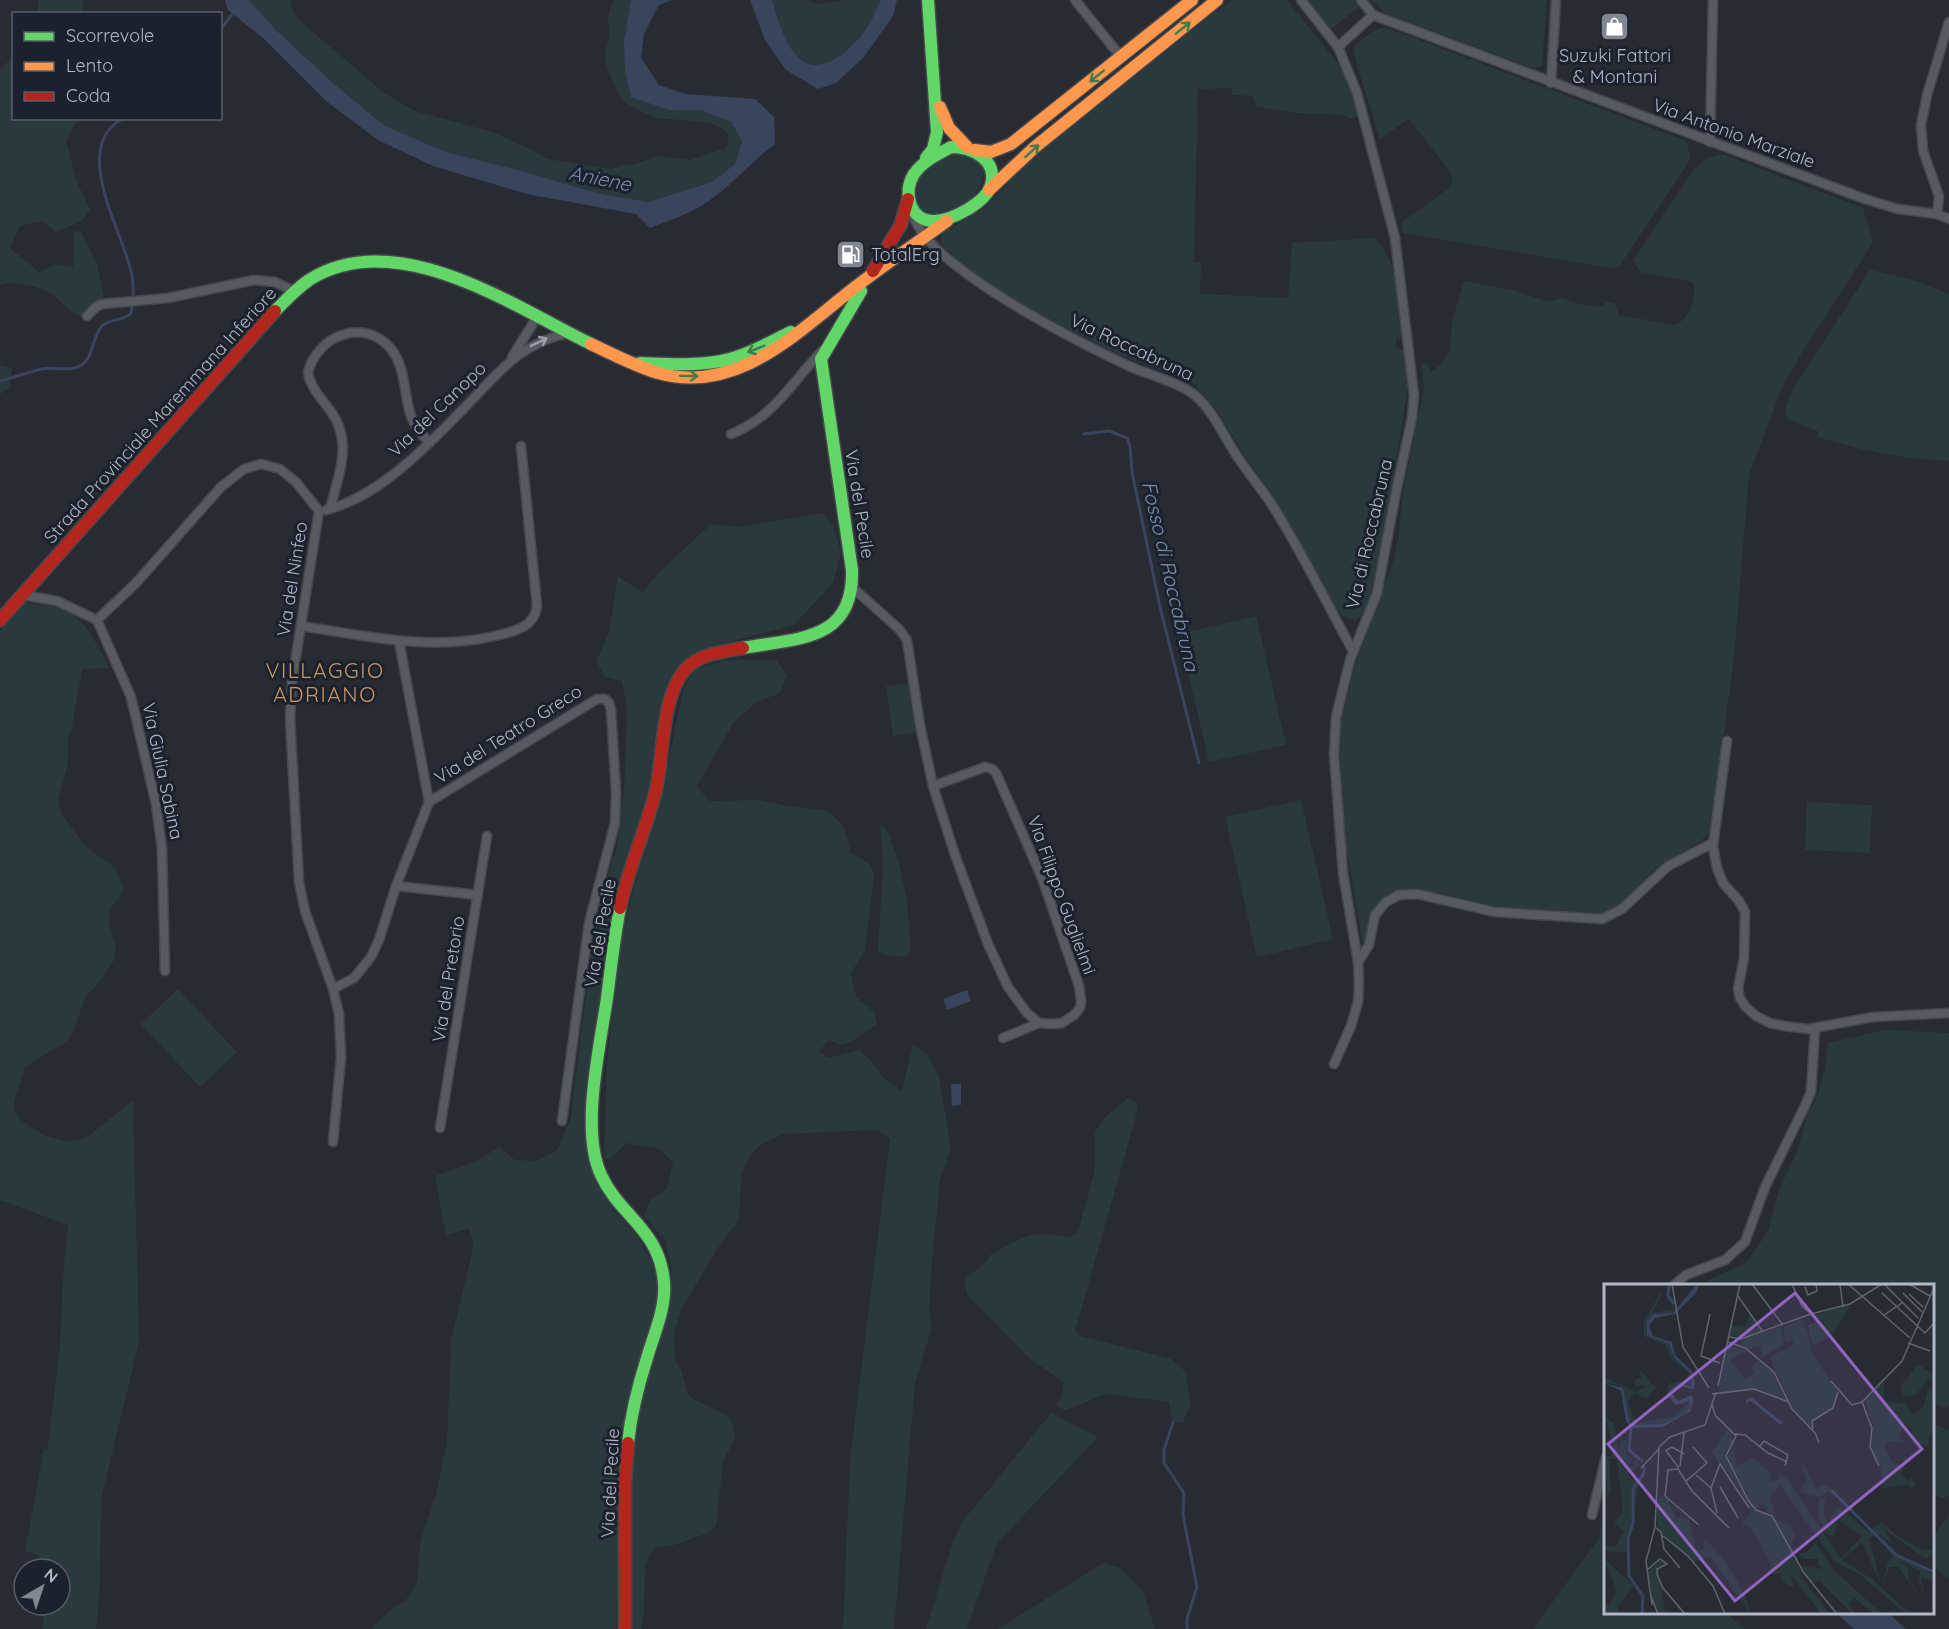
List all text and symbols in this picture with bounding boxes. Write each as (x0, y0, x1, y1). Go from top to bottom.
shop icon: Suzuki Fattori & Montani (1599, 10, 1631, 42)
legend (12, 12, 222, 120)
one-way arrow (1175, 21, 1191, 34)
text: Scorrevole (66, 24, 154, 47)
place label: Suzuki Fattori & Montani (1559, 44, 1671, 88)
text: Lento (66, 54, 113, 77)
one-way arrow (1089, 70, 1105, 83)
text: Coda (66, 84, 110, 107)
street label: Via Antonio Marziale (1650, 93, 1818, 173)
one-way arrow (1024, 144, 1039, 158)
water label: Aniene (567, 160, 634, 196)
fuel station icon: TotalErg (834, 238, 866, 270)
place label: TotalErg (871, 243, 940, 266)
street label: Strada Provinciale Maremmana Inferiore (39, 282, 281, 548)
street label: Via Roccabruna (1067, 308, 1197, 386)
one-way arrow (529, 336, 547, 348)
one-way arrow (747, 344, 765, 355)
street label: Via del Canopo (383, 356, 491, 462)
one-way arrow (679, 370, 698, 382)
street label: Via del Pecile (840, 448, 880, 560)
street label: Via di Roccabruna (1341, 457, 1397, 611)
water label: Fosso di Roccabruna (1137, 478, 1205, 675)
street label: Via del Ninfeo (272, 520, 312, 638)
district label: VILLAGGIO ADRIANO (265, 657, 385, 707)
street label: Via del Teatro Greco (430, 679, 586, 789)
street label: Via Giulia Sabina (137, 701, 189, 841)
street label: Via Filippo Guglielmi (1023, 812, 1101, 978)
street label: Via del Pecile (579, 877, 621, 989)
street label: Via del Pretorio (427, 914, 469, 1044)
inset map (1604, 1284, 1934, 1614)
street label: Via del Pecile (596, 1428, 624, 1538)
north arrow (12, 1557, 72, 1617)
text: N (41, 1564, 62, 1587)

